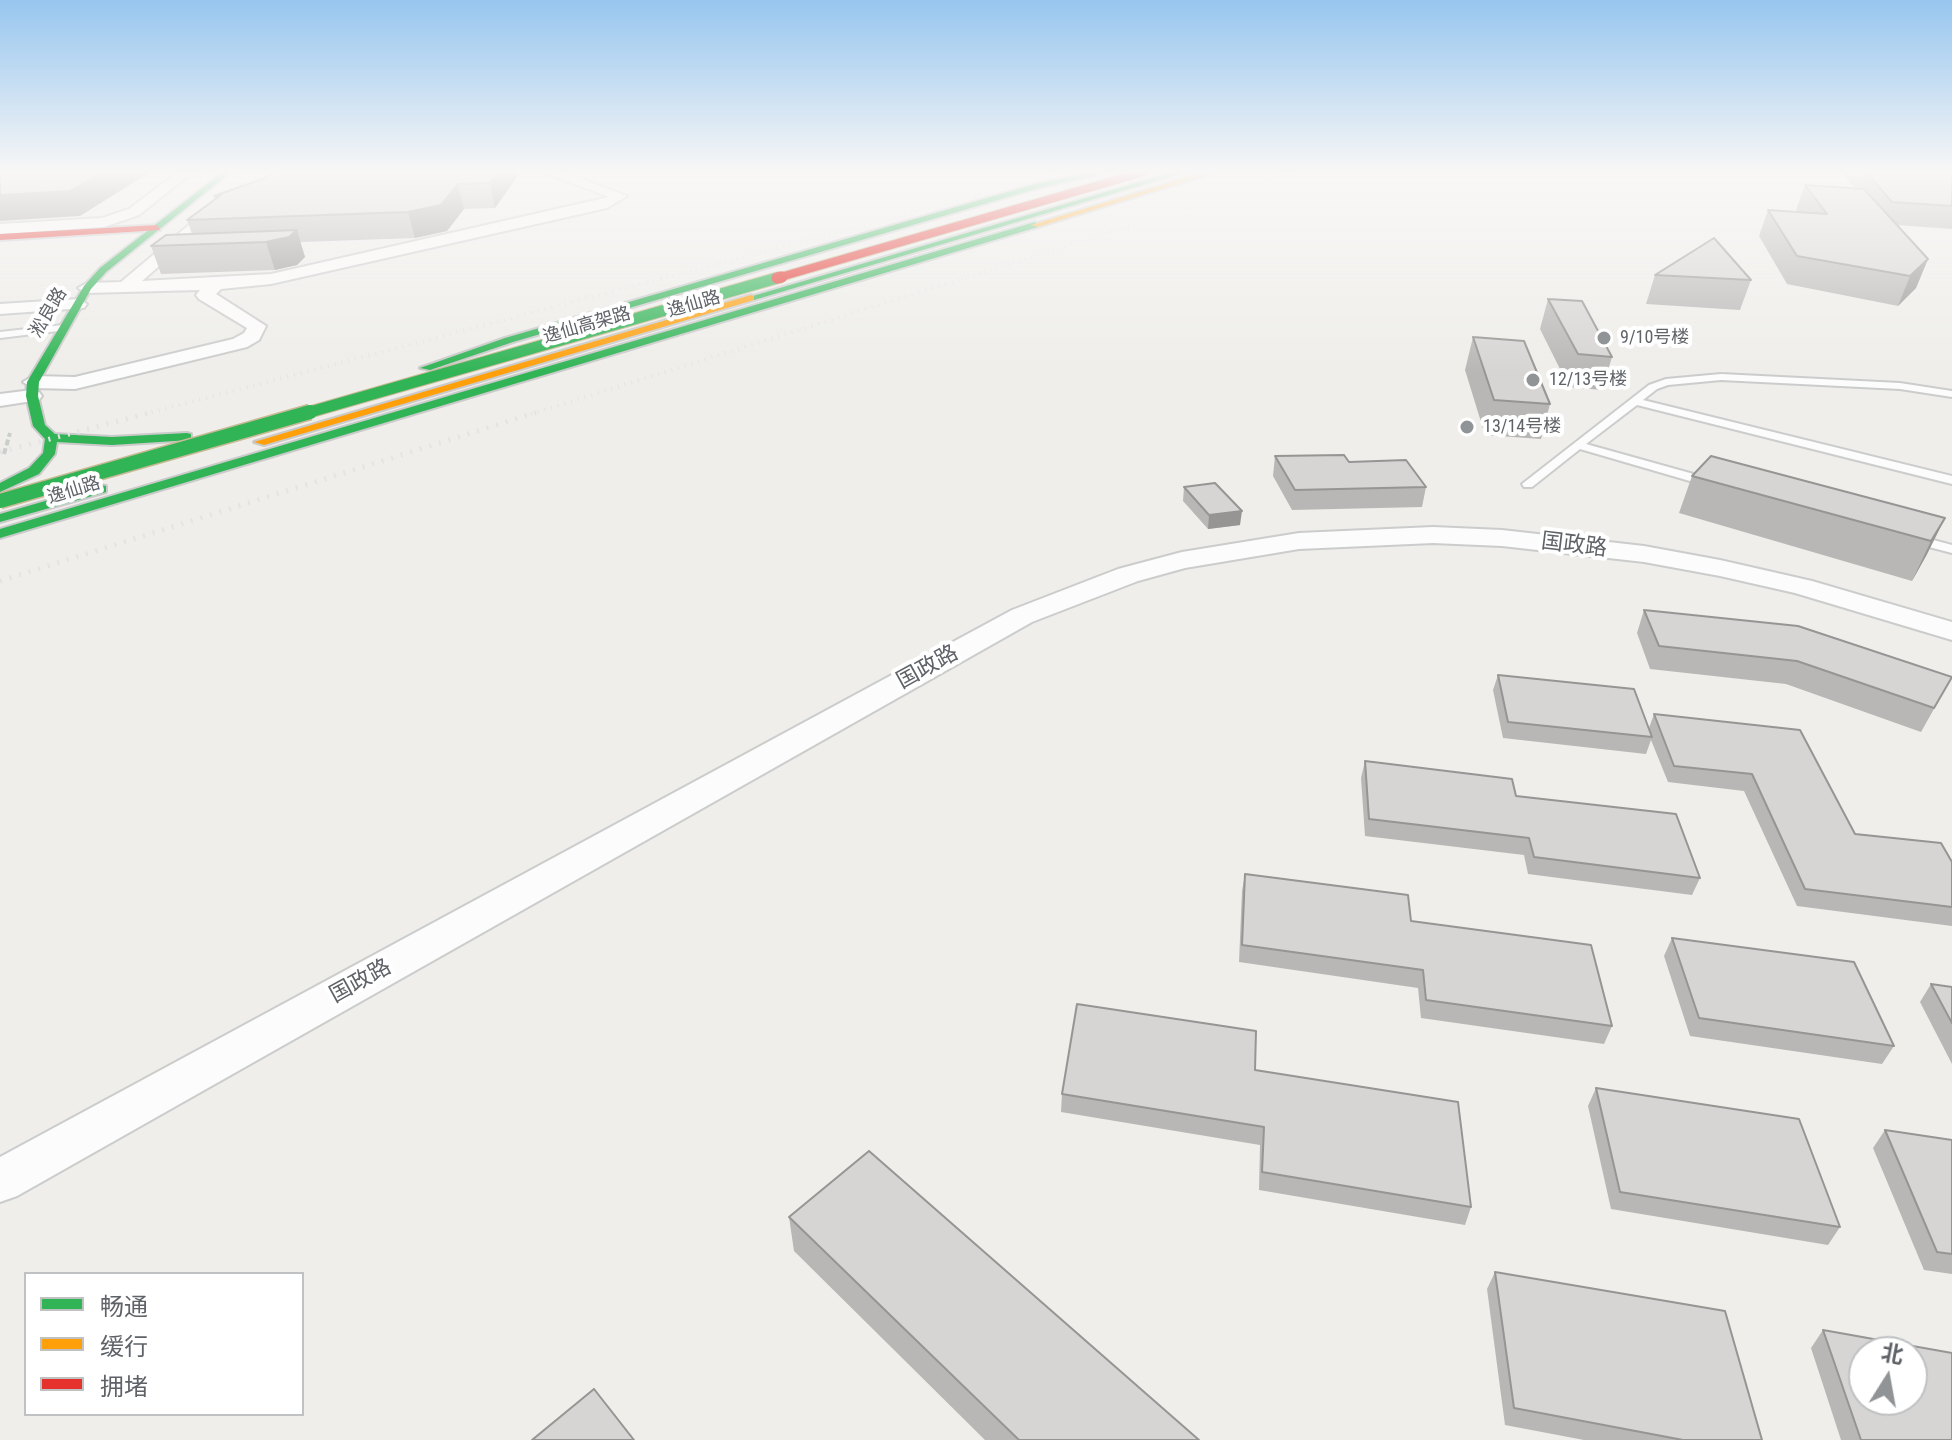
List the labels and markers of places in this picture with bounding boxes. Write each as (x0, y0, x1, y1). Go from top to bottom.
place label: 9/10号楼 (1620, 327, 1689, 349)
marker: 9/10号楼 (1595, 329, 1613, 347)
place label: 12/13号楼 (1549, 369, 1627, 391)
marker: 12/13号楼 (1524, 371, 1542, 389)
place label: 13/14号楼 (1483, 416, 1561, 438)
marker: 13/14号楼 (1458, 418, 1476, 436)

